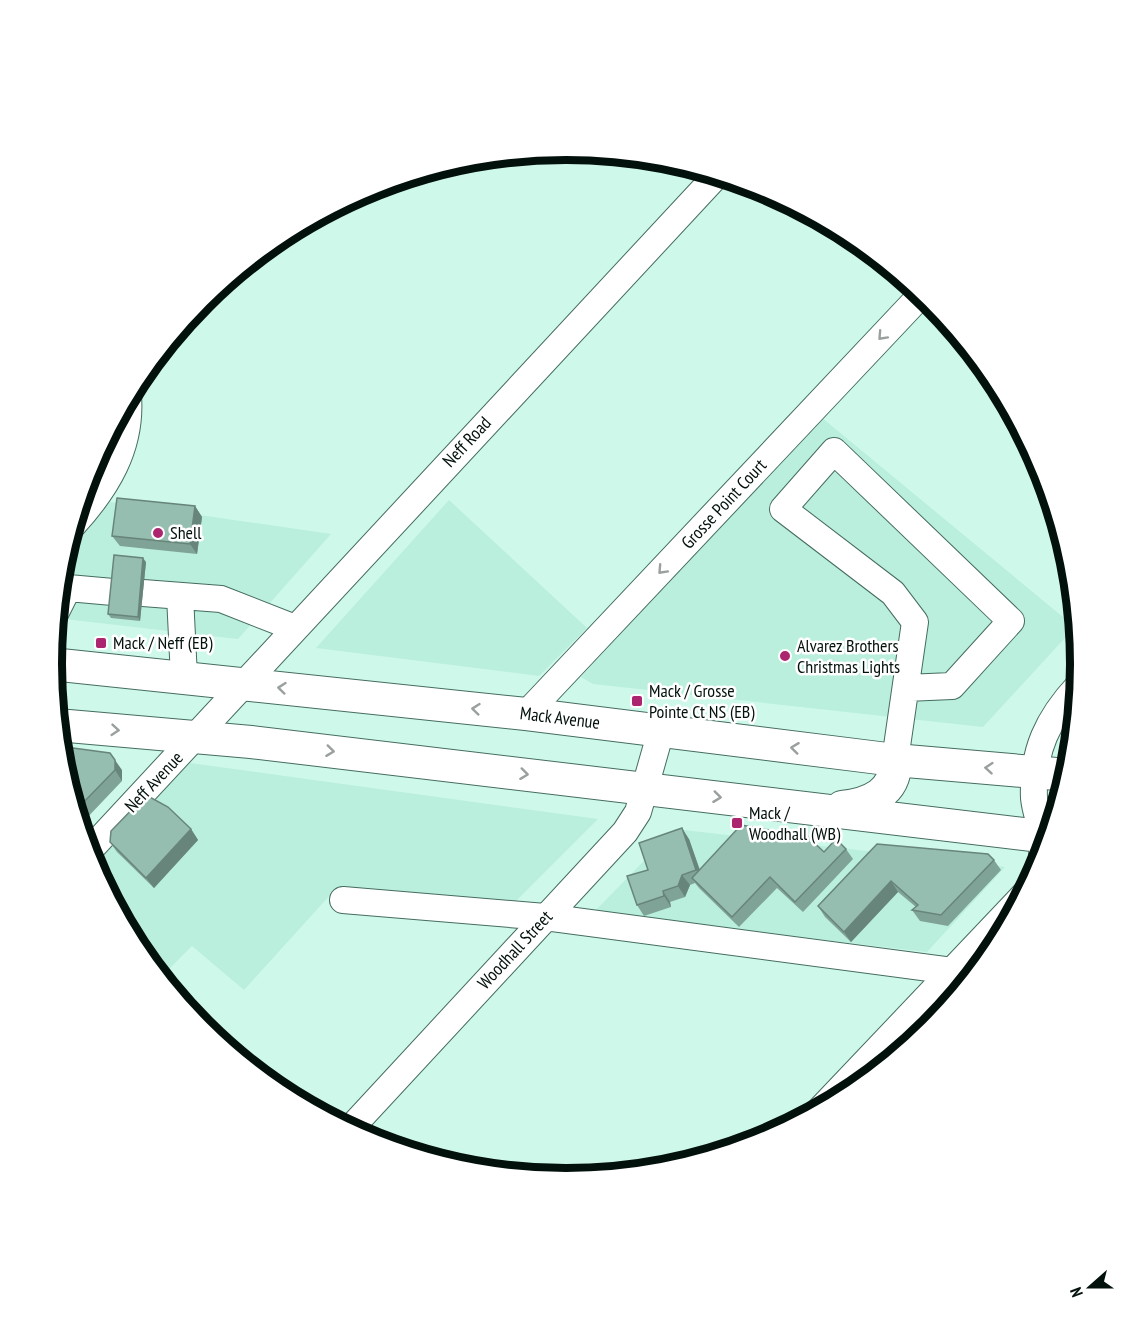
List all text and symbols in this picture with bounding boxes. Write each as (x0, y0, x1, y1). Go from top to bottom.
one-way arrow (878, 330, 889, 340)
street label: Neff Road (437, 412, 496, 472)
street label: Grosse Point Court (676, 454, 771, 553)
place label: Shell (170, 521, 202, 544)
marker: Shell (151, 526, 165, 540)
one-way arrow (658, 562, 669, 573)
place label: Mack / Neff (EB) (113, 631, 213, 654)
place label: Alvarez Brothers Christmas Lights (797, 634, 900, 678)
marker: Mack / Neff (EB) (94, 636, 108, 650)
marker: Alvarez Brothers Christmas Lights (778, 649, 792, 663)
place label: Mack / Grosse Pointe Ct NS (EB) (649, 679, 755, 723)
one-way arrow (278, 682, 287, 695)
marker: Mack / Grosse Pointe Ct NS (EB) (630, 694, 644, 708)
street label: Mack Avenue (519, 701, 601, 734)
one-way arrow (472, 703, 481, 715)
one-way arrow (111, 723, 120, 736)
one-way arrow (790, 742, 800, 754)
one-way arrow (326, 744, 335, 757)
street label: Neff Avenue (120, 746, 188, 817)
one-way arrow (984, 762, 993, 775)
one-way arrow (519, 767, 528, 780)
one-way arrow (713, 790, 722, 803)
place label: Mack / Woodhall (WB) (749, 801, 841, 845)
marker: Mack / Woodhall (WB) (730, 816, 744, 830)
street label: Woodhall Street (472, 905, 557, 994)
north arrow (1060, 1257, 1120, 1317)
text: N (1065, 1285, 1087, 1300)

